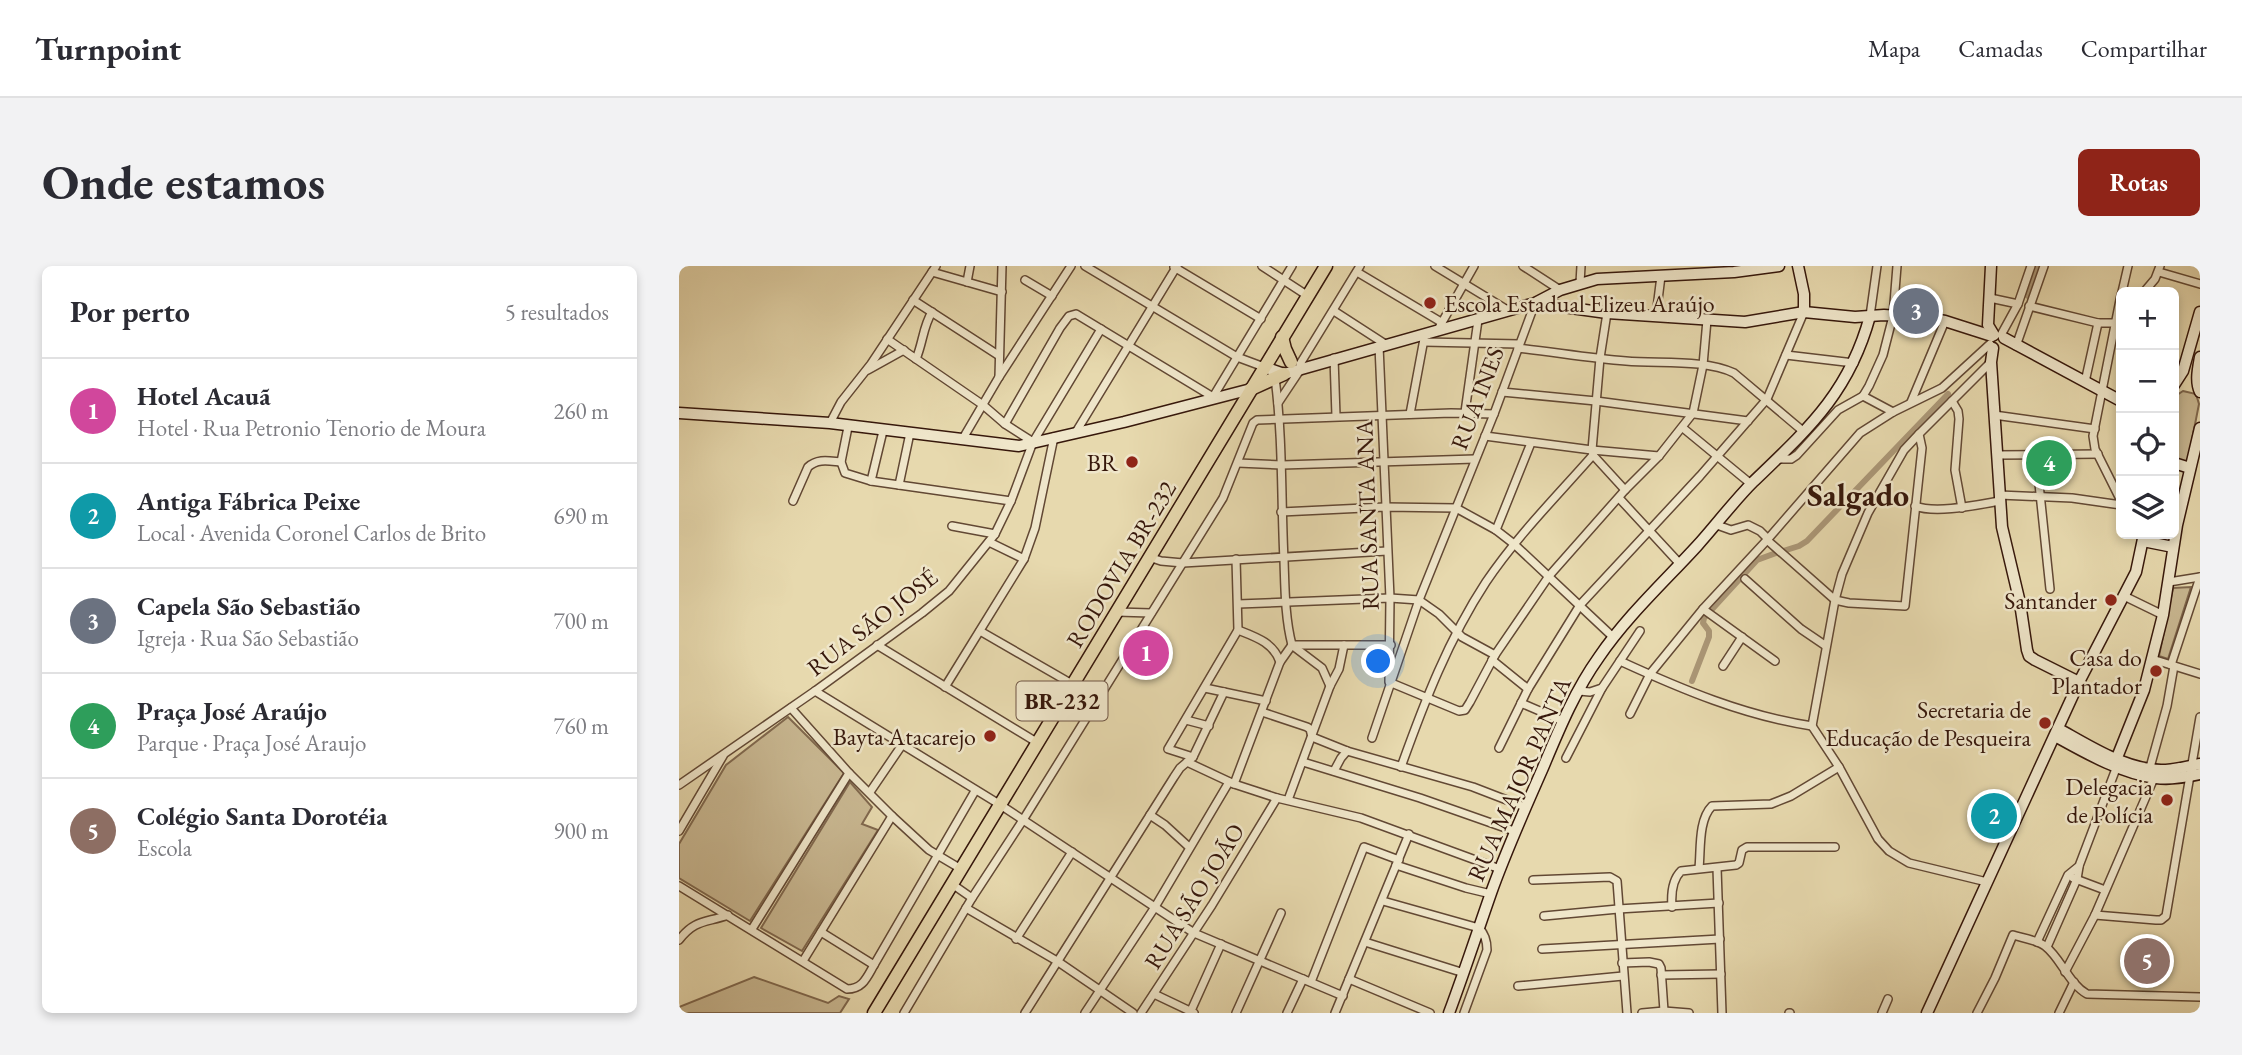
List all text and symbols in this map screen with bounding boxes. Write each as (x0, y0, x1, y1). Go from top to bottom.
text: Turnpoint (35, 27, 181, 70)
text: Mapa (1868, 33, 1920, 64)
text: Camadas (1958, 33, 2043, 64)
text: Compartilhar (2081, 33, 2207, 64)
button: Rotas (2078, 149, 2200, 216)
text: Onde estamos (42, 150, 325, 214)
pin: 3 (1893, 285, 1939, 337)
map controls (2116, 287, 2179, 539)
button: + (2116, 287, 2179, 350)
place label: Escola Estadual Elizeu Araújo (1444, 288, 1715, 319)
text: Por perto (70, 292, 190, 331)
marker: Escola Estadual Elizeu Araújo (1422, 295, 1438, 311)
text: 5 resultados (505, 297, 609, 327)
street label: RUA INES (1443, 342, 1511, 454)
button: − (2116, 350, 2179, 413)
text: Hotel Acauã (137, 379, 271, 413)
text: 1 (87, 396, 99, 426)
text: 260 m (553, 396, 609, 426)
text: Hotel · Rua Petronio Tenorio de Moura (137, 413, 486, 443)
button: locate (2116, 413, 2179, 476)
street label: RUA SANTA ANA (1348, 419, 1386, 611)
pin: 4 (2026, 437, 2072, 489)
place label: BR (1087, 447, 1119, 478)
marker: BR (1124, 454, 1140, 470)
district label: Salgado (1807, 474, 1909, 516)
street label: RODOVIA BR-232 (1059, 475, 1183, 653)
button: layers (2116, 476, 2179, 539)
text: Antiga Fábrica Peixe (137, 484, 360, 518)
text: 2 (87, 501, 99, 531)
text: 690 m (553, 501, 609, 531)
text: Local · Avenida Coronel Carlos de Brito (137, 518, 486, 548)
street label: RUA SÃO JOSÉ (800, 561, 944, 683)
place label: Santander (2004, 585, 2097, 616)
text: Capela São Sebastião (137, 589, 360, 623)
marker: Santander (2103, 592, 2119, 608)
text: 3 (87, 606, 99, 636)
text: 700 m (553, 606, 609, 636)
text: Igreja · Rua São Sebastião (137, 623, 359, 653)
pin: 1 (1123, 627, 1169, 679)
place label: Casa do Plantador (2052, 642, 2142, 701)
your location (1361, 644, 1395, 678)
marker: Casa do Plantador (2148, 663, 2164, 679)
street label: RUA MAJOR PANTA (1460, 672, 1578, 886)
road number: BR-232 (1017, 682, 1107, 720)
text: Praça José Araújo (137, 694, 327, 728)
place label: Secretaria de Educação de Pesqueira (1825, 694, 2031, 753)
text: 4 (87, 711, 99, 741)
text: 760 m (553, 711, 609, 741)
marker: Secretaria de Educação de Pesqueira (2037, 715, 2053, 731)
place label: Bayta Atacarejo (833, 721, 976, 752)
text: Parque · Praça José Araujo (137, 728, 366, 758)
marker: Bayta Atacarejo (982, 728, 998, 744)
place label: Delegacia de Polícia (2065, 771, 2153, 830)
pin: 2 (1971, 790, 2017, 842)
marker: Delegacia de Polícia (2159, 792, 2175, 808)
text: Colégio Santa Dorotéia (137, 799, 388, 833)
text: 5 (87, 816, 99, 846)
text: 900 m (553, 816, 609, 846)
street label: RUA SÃO JOÃO (1137, 817, 1251, 975)
text: Escola (137, 833, 192, 863)
pin: 5 (2124, 935, 2170, 987)

